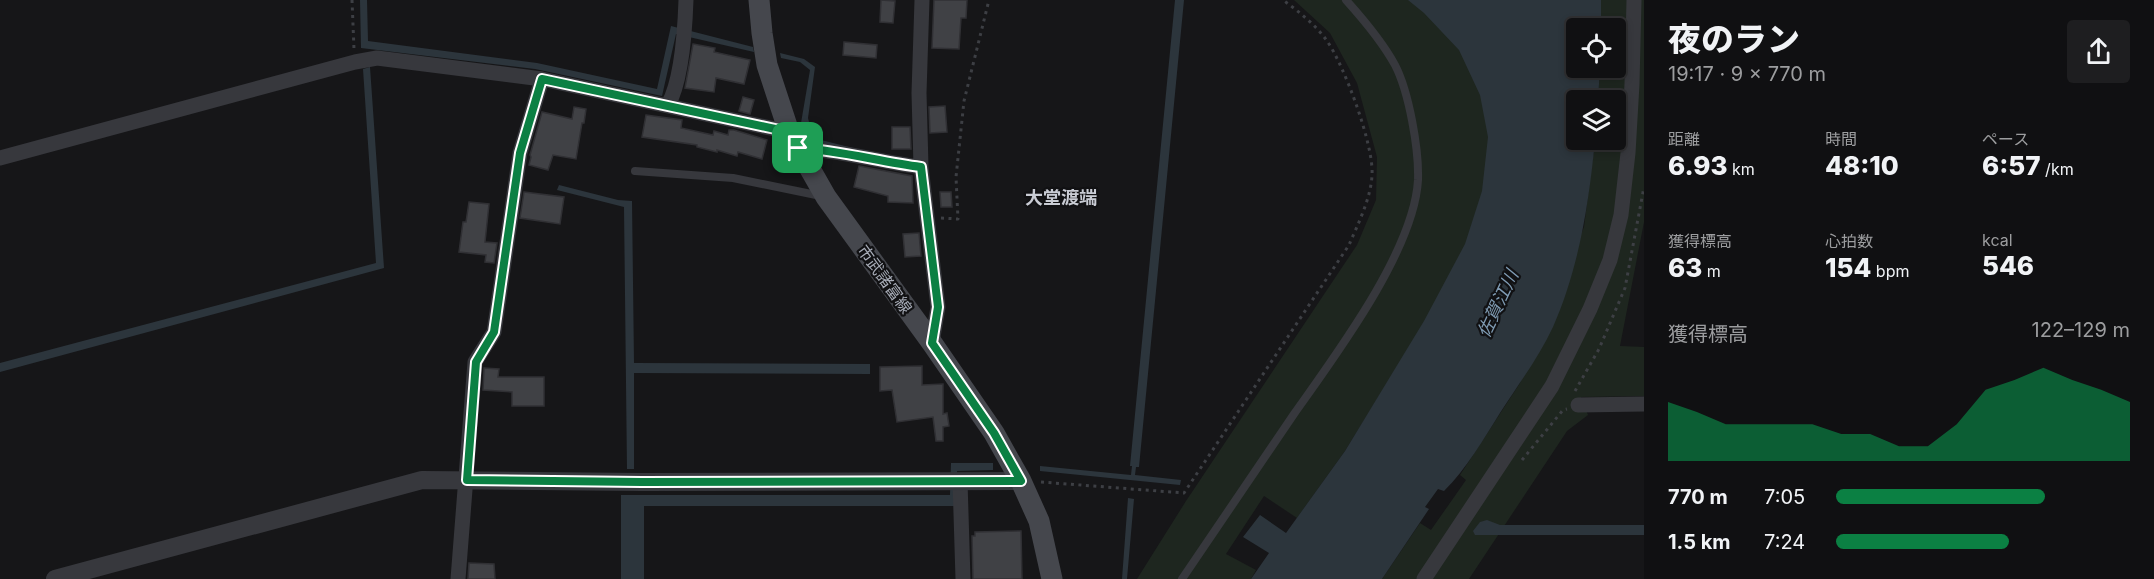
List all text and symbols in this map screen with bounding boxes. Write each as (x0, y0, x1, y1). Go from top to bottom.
map controls (1566, 18, 1626, 150)
button: locate (1566, 18, 1626, 78)
text: 夜のラン (1668, 19, 1800, 59)
button: share (2067, 20, 2130, 83)
text: 19:17 · 9 × 770 m (1668, 62, 1826, 86)
button: layers (1566, 90, 1626, 150)
pin (772, 122, 823, 173)
text: 距離 (1668, 129, 1700, 149)
text: 時間 (1825, 129, 1857, 149)
text: ペース (1982, 129, 2029, 149)
icon: arrive (781, 131, 814, 164)
text: 6.93 (1668, 150, 1728, 181)
text: 48:10 (1825, 150, 1899, 181)
text: 6:57 (1982, 150, 2041, 181)
text: km (1728, 159, 1755, 179)
text: /km (2041, 159, 2074, 179)
district label: 大堂渡端 (1025, 187, 1097, 208)
text: kcal (1982, 230, 2013, 250)
text: 獲得標高 (1668, 231, 1732, 251)
text: 心拍数 (1825, 231, 1873, 251)
street label: 市武諸富線 (853, 241, 917, 317)
text: 546 (1982, 250, 2034, 281)
text: 63 (1668, 252, 1702, 283)
text: 154 (1825, 252, 1871, 283)
text: m (1702, 261, 1721, 281)
text: bpm (1871, 261, 1909, 281)
water label: 佐賀江川 (1473, 265, 1523, 341)
text: 122–129 m (2032, 318, 2130, 342)
text: 獲得標高 (1668, 322, 1748, 346)
text: 770 m (1668, 485, 1728, 509)
text: 7:05 (1764, 485, 1805, 509)
text: 1.5 km (1668, 530, 1731, 554)
text: 7:24 (1764, 530, 1805, 554)

